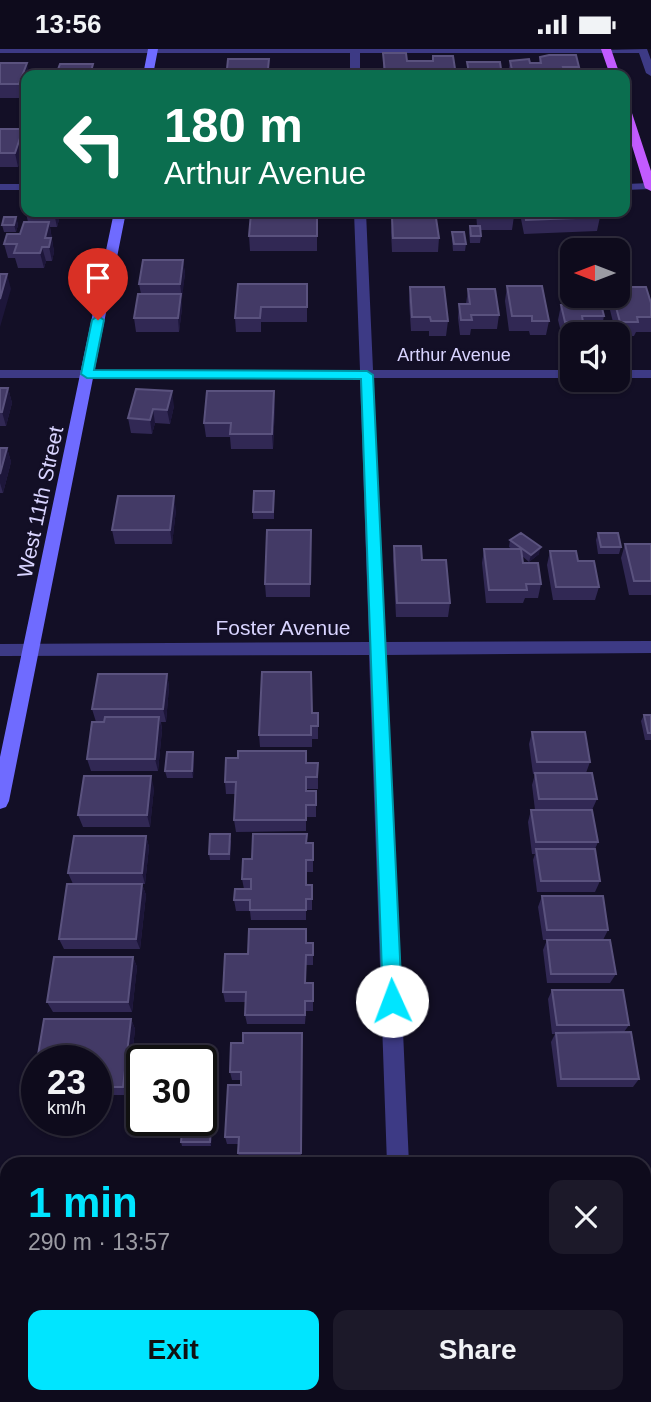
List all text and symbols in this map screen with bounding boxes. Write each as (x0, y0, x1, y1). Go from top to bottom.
text: 13:56 (35, 9, 102, 39)
icon: left (49, 98, 140, 189)
text: 180 m (164, 98, 303, 152)
text: Arthur Avenue (164, 155, 366, 191)
north arrow (560, 238, 630, 308)
map controls (560, 238, 630, 392)
pin (68, 248, 128, 320)
icon: arrive (79, 259, 117, 297)
button: sound (560, 322, 630, 392)
street label: Arthur Avenue (397, 345, 511, 365)
street label: West 11th Street (13, 424, 67, 580)
street label: Foster Avenue (215, 616, 351, 639)
position arrow (355, 964, 429, 1038)
speed limit sign: 30 (126, 1045, 217, 1136)
text: 23 (47, 1062, 86, 1101)
text: km/h (47, 1098, 86, 1118)
text: 1 min (28, 1179, 138, 1226)
button: close (549, 1180, 623, 1254)
text: 290 m · 13:57 (28, 1229, 170, 1255)
button: Exit (28, 1310, 319, 1390)
button: Share (333, 1310, 623, 1390)

